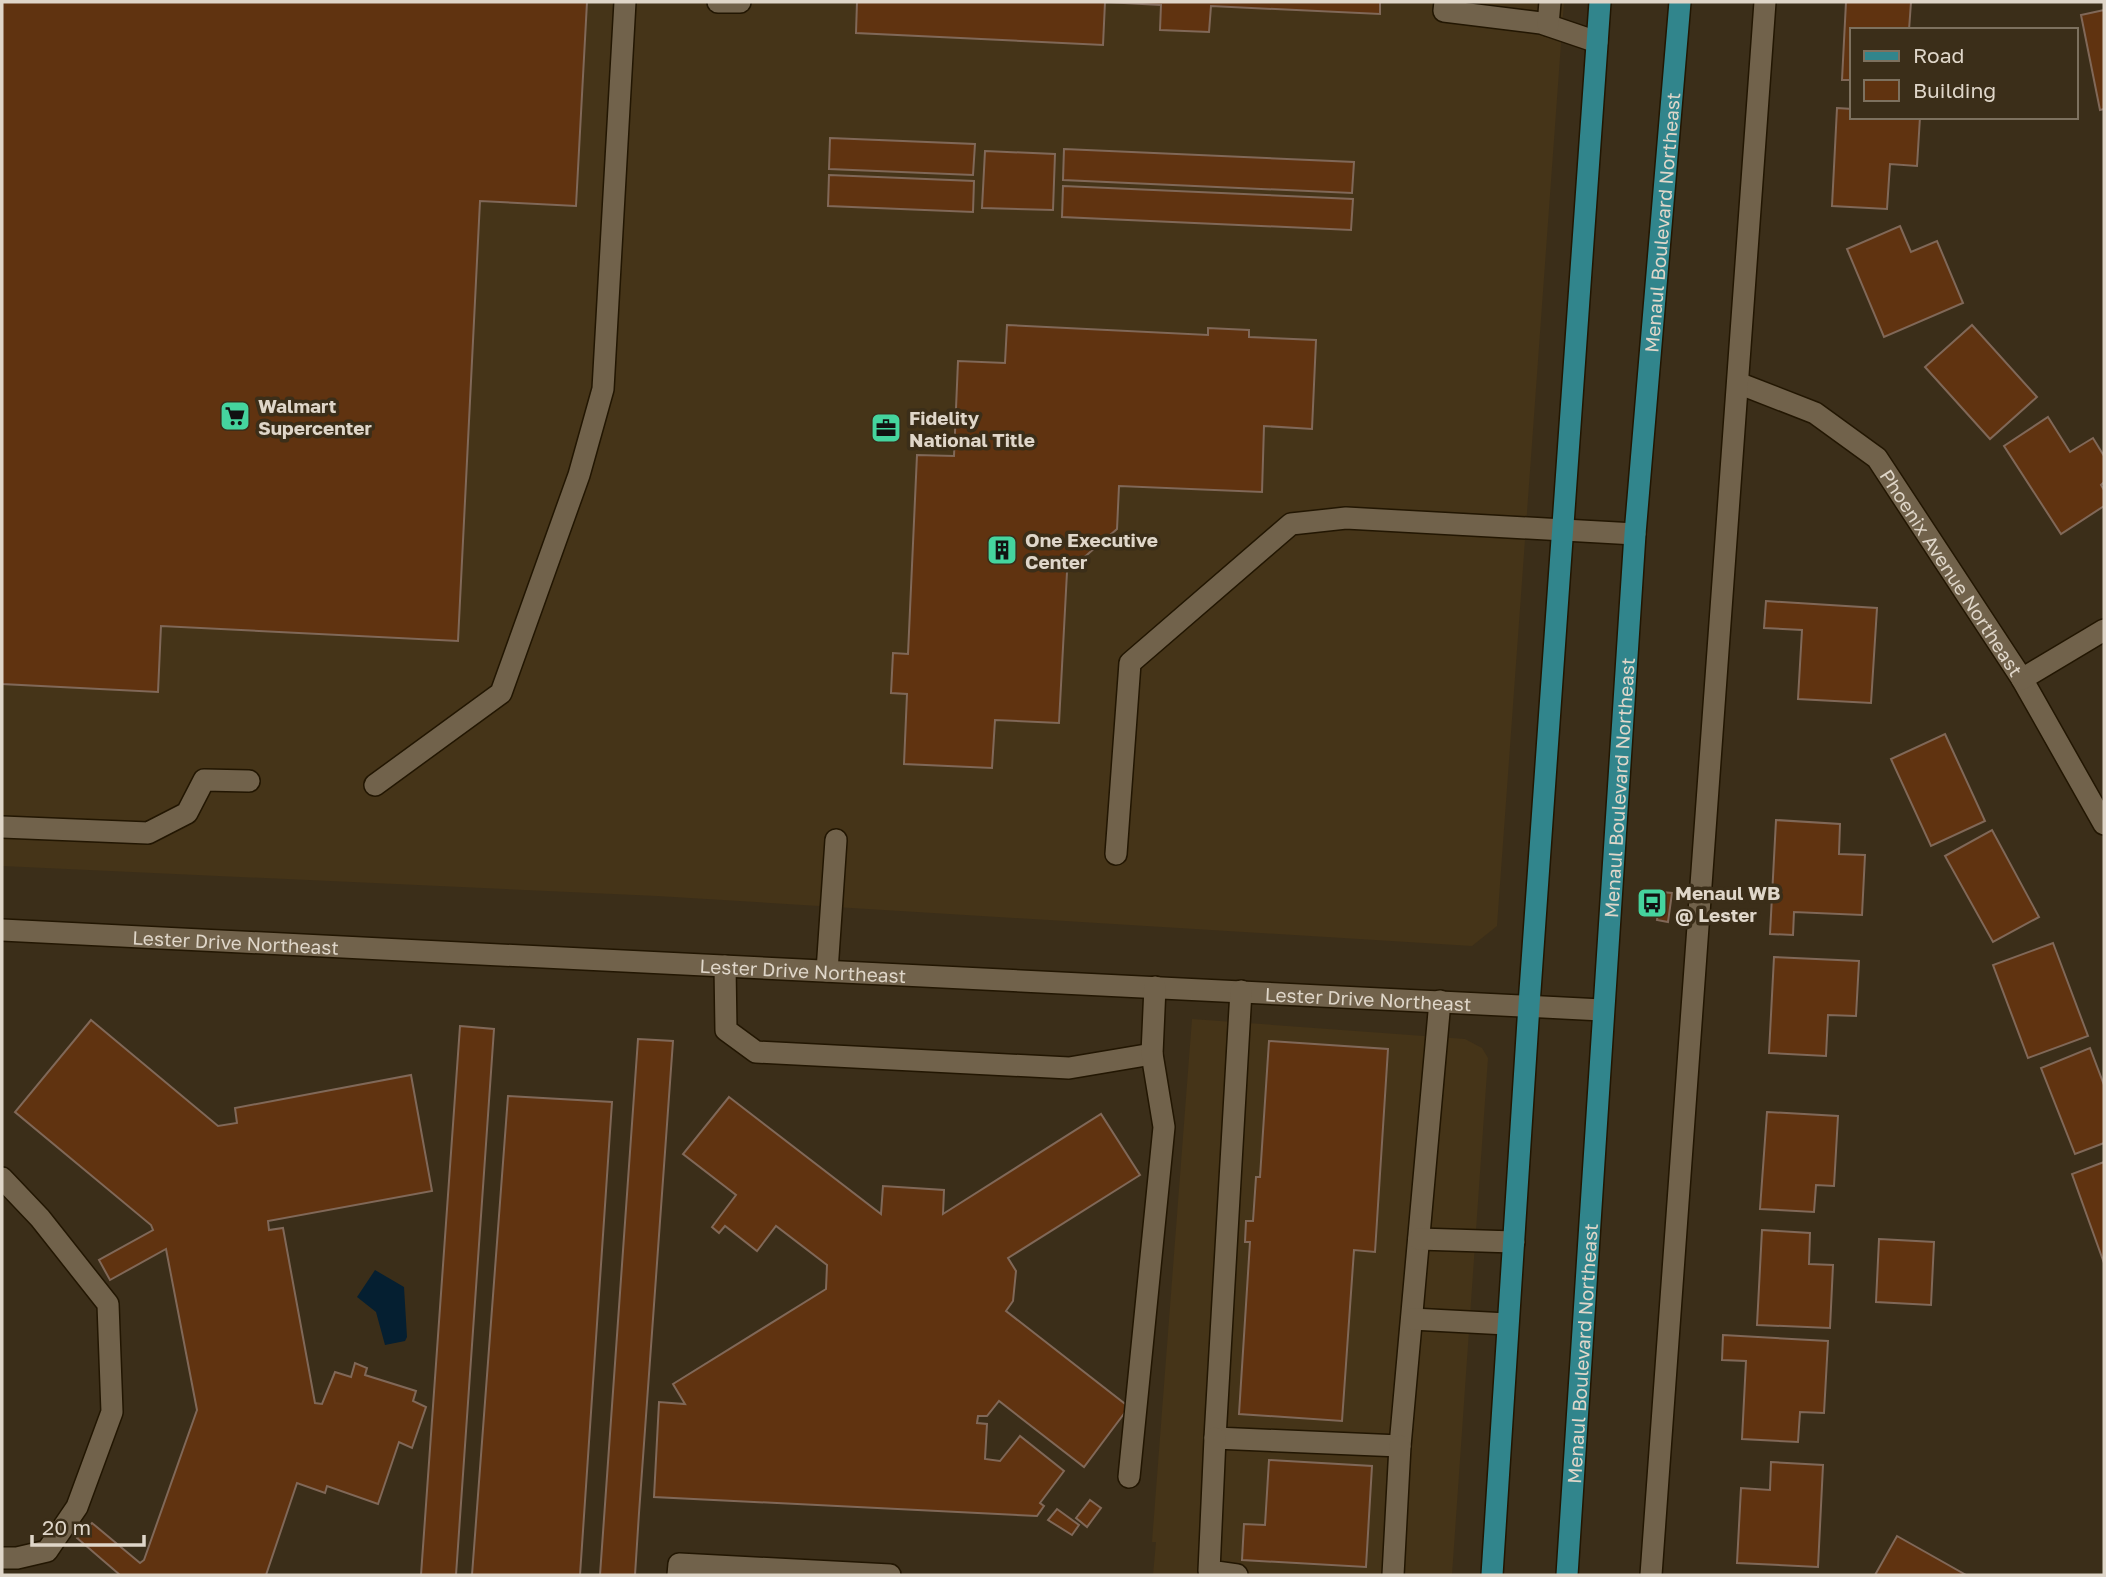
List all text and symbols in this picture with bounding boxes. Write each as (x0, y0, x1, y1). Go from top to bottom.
legend (1850, 28, 2078, 119)
text: Road (1913, 42, 1964, 68)
text: Building (1913, 77, 1996, 103)
street label: Menaul Boulevard Northeast (1639, 91, 1684, 353)
place label: Walmart Supercenter (258, 394, 372, 439)
supermarket icon: Walmart Supercenter (218, 399, 252, 433)
place label: Fidelity National Title (909, 406, 1035, 451)
office icon: Fidelity National Title (869, 411, 903, 445)
street label: Phoenix Avenue Northeast (1876, 464, 2028, 680)
place label: One Executive Center (1025, 528, 1158, 573)
building icon: One Executive Center (985, 533, 1019, 567)
street label: Menaul Boulevard Northeast (1598, 657, 1638, 919)
place label: Menaul WB @ Lester (1675, 881, 1780, 926)
bus stop icon: Menaul WB @ Lester (1635, 886, 1669, 920)
street label: Lester Drive Northeast (132, 925, 340, 958)
street label: Lester Drive Northeast (699, 953, 907, 987)
street label: Lester Drive Northeast (1264, 982, 1472, 1015)
street label: Menaul Boulevard Northeast (1561, 1222, 1601, 1485)
scale bar (32, 1504, 144, 1548)
text: 20 m (42, 1514, 91, 1540)

